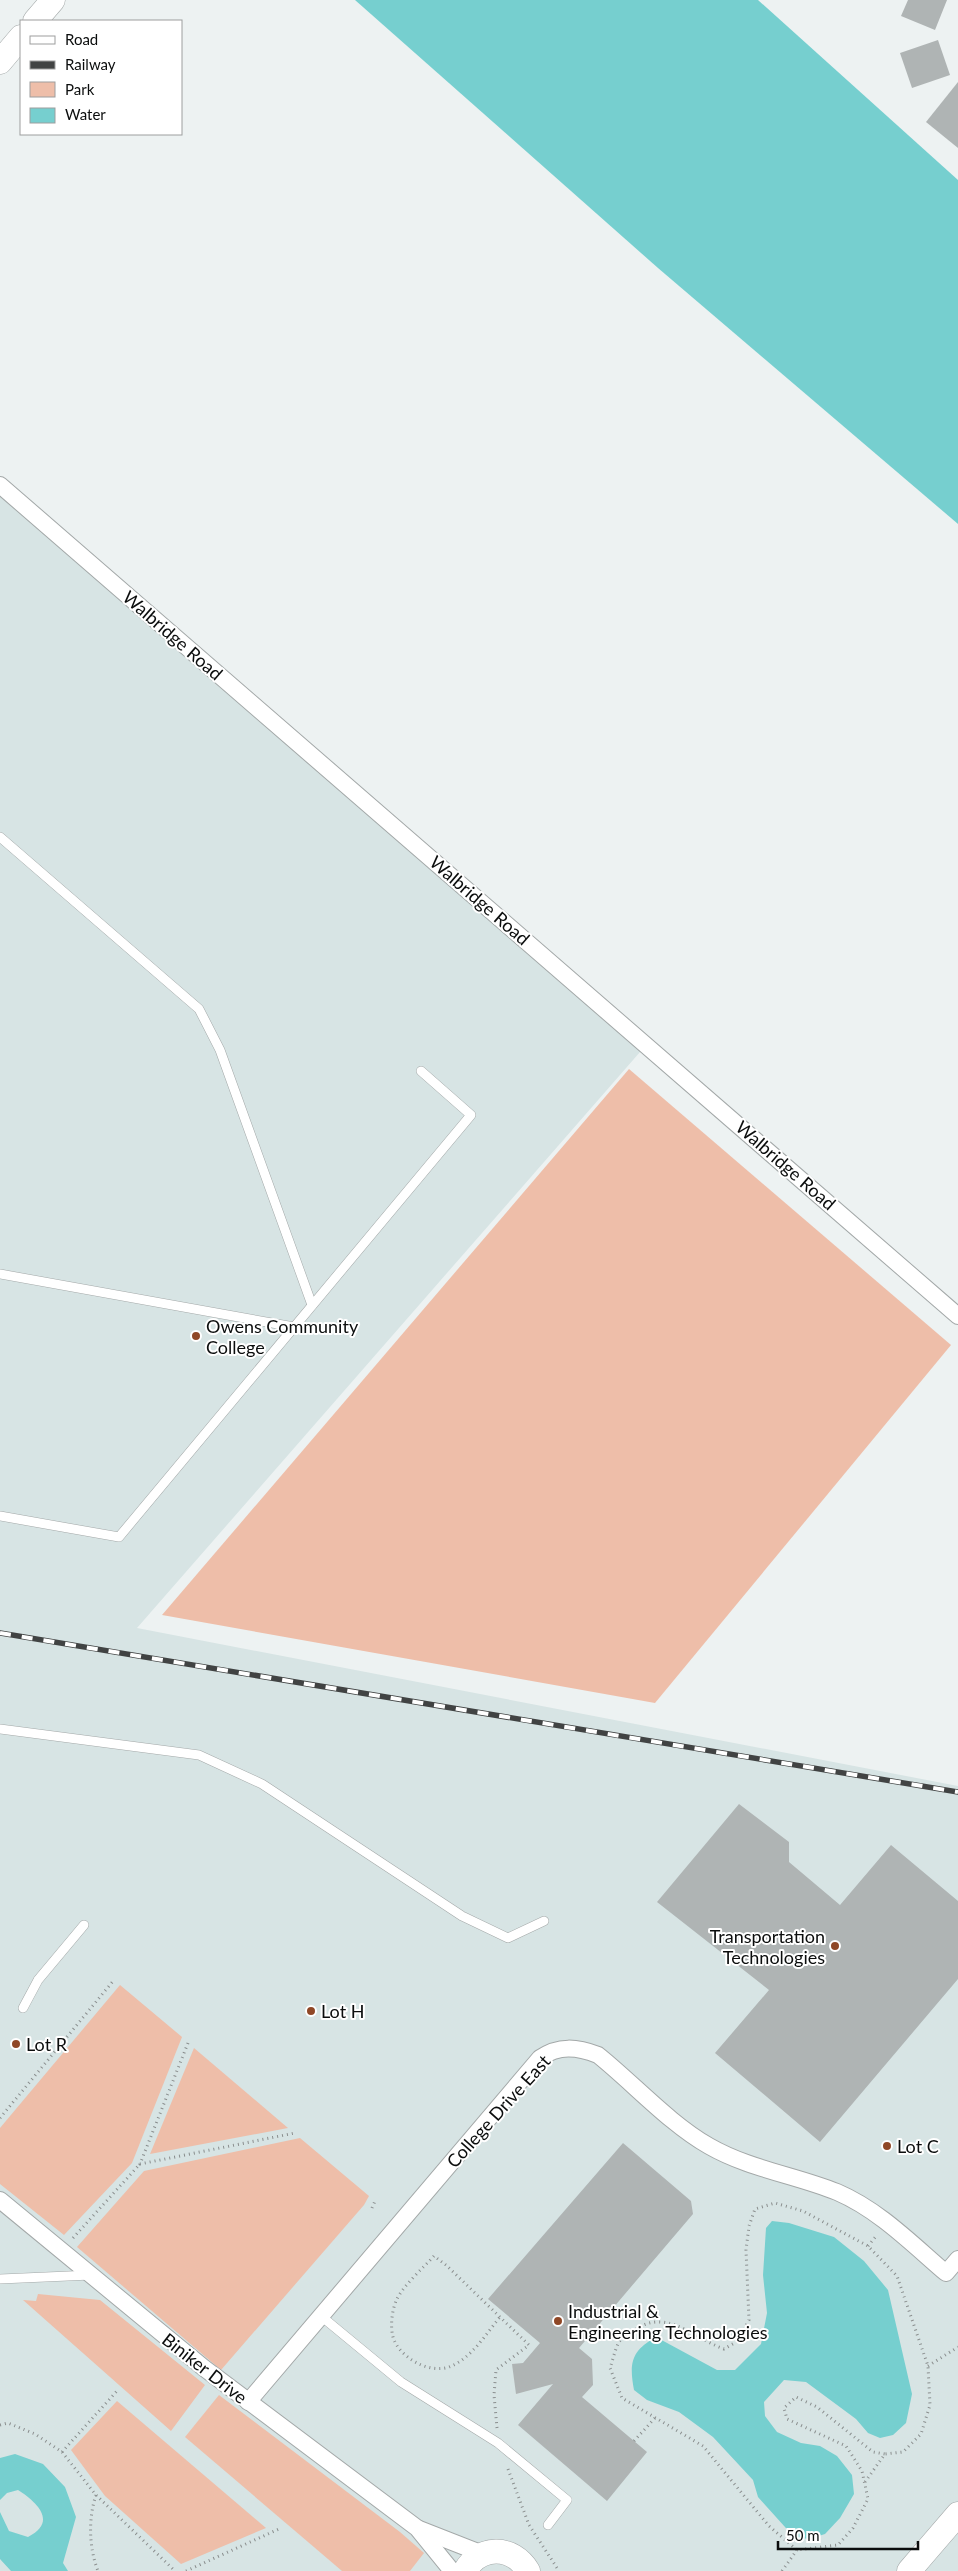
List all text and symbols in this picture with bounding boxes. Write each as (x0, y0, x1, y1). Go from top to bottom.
legend (20, 20, 182, 135)
text: Road (65, 30, 98, 48)
text: Railway (65, 55, 116, 73)
text: Park (65, 80, 95, 98)
text: Water (65, 105, 106, 123)
street label: Walbridge Road (119, 586, 227, 684)
street label: Walbridge Road (426, 851, 534, 949)
street label: Walbridge Road (732, 1116, 840, 1214)
place label: Owens Community College (206, 1315, 359, 1358)
marker: Owens Community College (190, 1330, 202, 1342)
place label: Transportation Technologies (710, 1925, 825, 1968)
marker: Transportation Technologies (829, 1940, 841, 1952)
place label: Lot H (321, 2000, 364, 2022)
marker: Lot H (305, 2005, 317, 2017)
place label: Lot R (26, 2033, 68, 2055)
marker: Lot R (10, 2038, 22, 2050)
street label: College Drive East (442, 2050, 555, 2172)
place label: Lot C (897, 2135, 939, 2157)
marker: Lot C (881, 2140, 893, 2152)
place label: Industrial & Engineering Technologies (568, 2300, 768, 2343)
marker: Industrial & Engineering Technologies (552, 2315, 564, 2327)
street label: Biniker Drive (158, 2328, 252, 2408)
scale bar (778, 2518, 918, 2550)
text: 50 m (786, 2526, 820, 2544)

